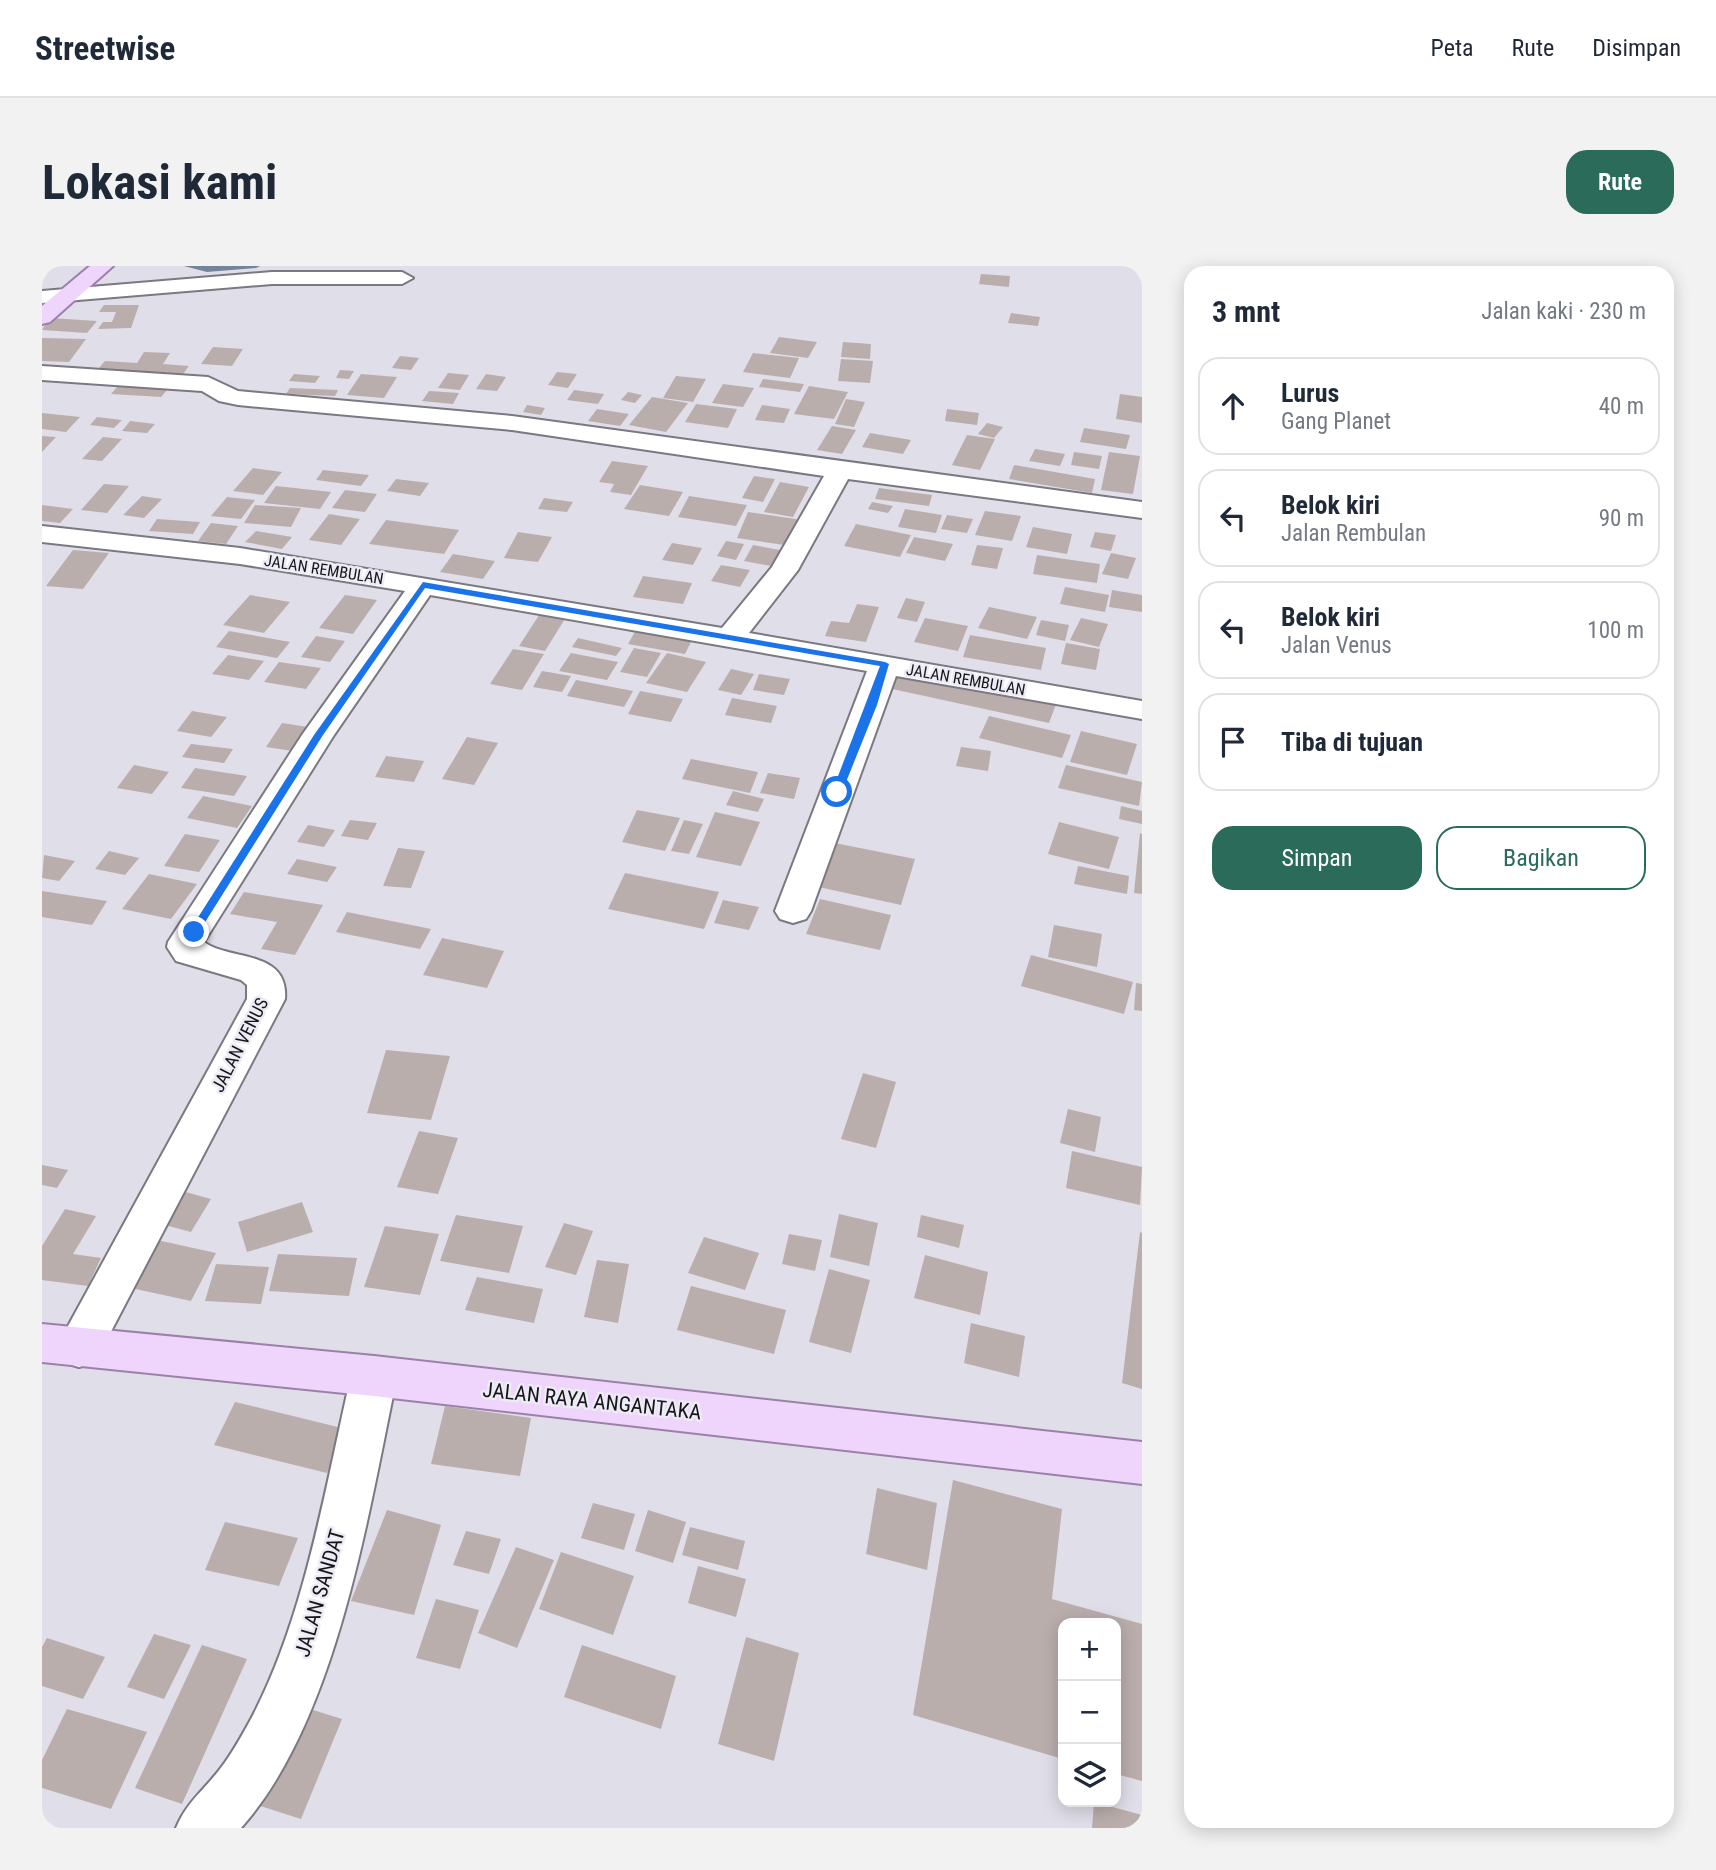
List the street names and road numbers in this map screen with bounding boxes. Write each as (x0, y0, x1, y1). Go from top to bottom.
street label: JALAN REMBULAN (263, 551, 385, 588)
street label: JALAN REMBULAN (905, 660, 1027, 699)
street label: JALAN VENUS (207, 994, 272, 1095)
street label: JALAN RAYA ANGANTAKA (482, 1378, 702, 1424)
street label: JALAN SANDAT (290, 1526, 350, 1660)

